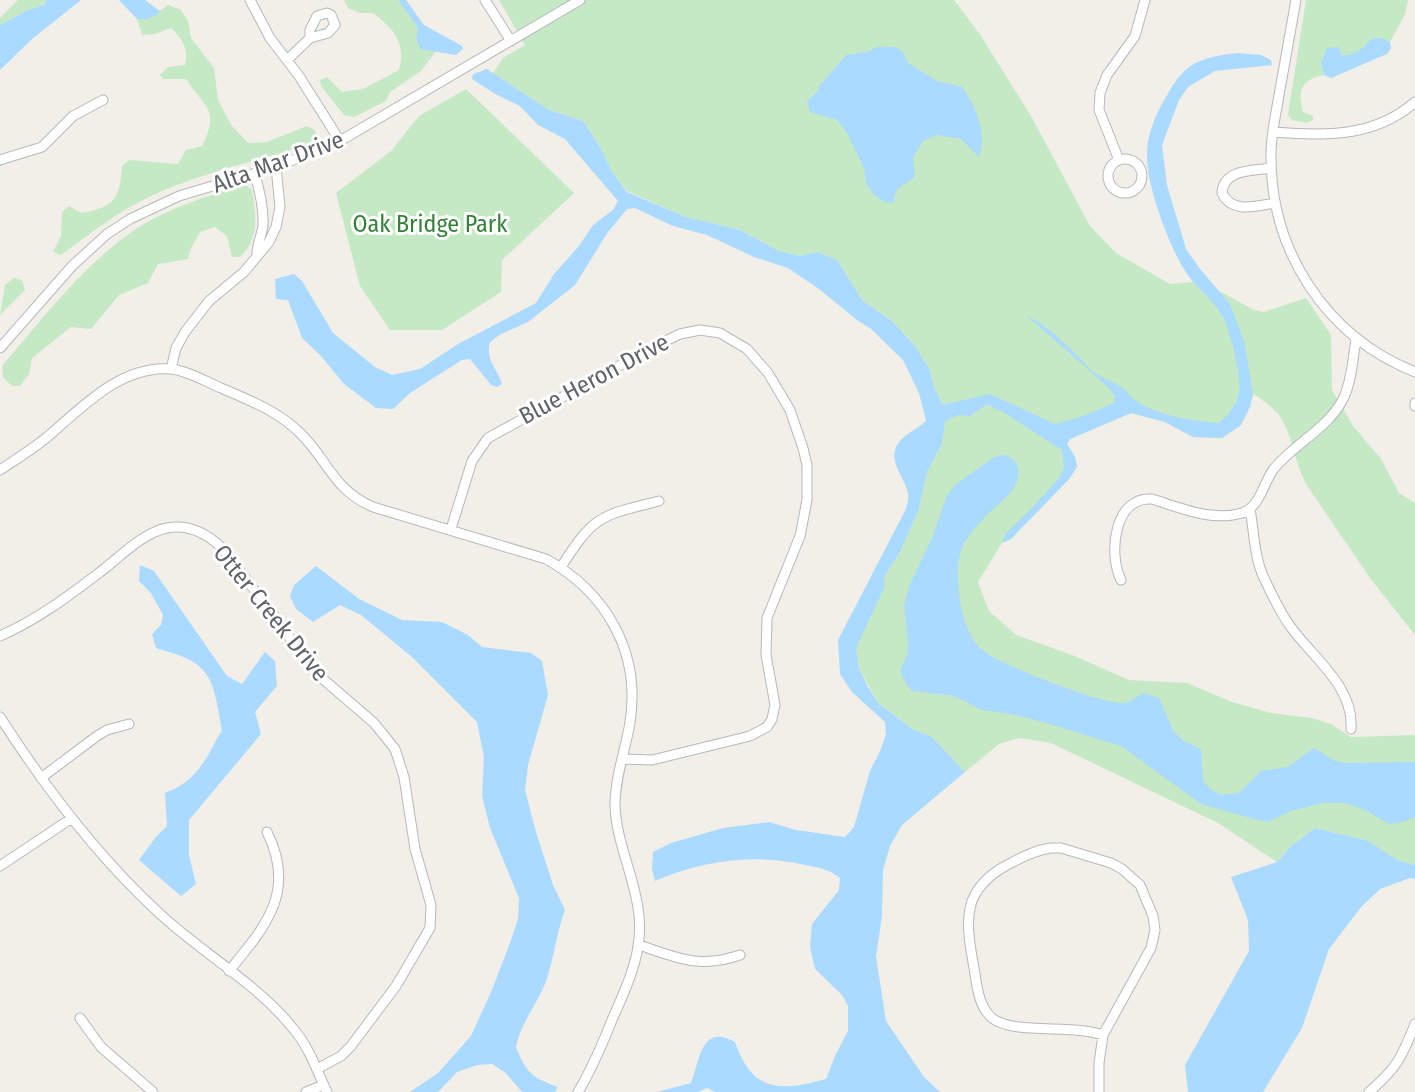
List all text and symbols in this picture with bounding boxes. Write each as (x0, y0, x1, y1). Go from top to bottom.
street label: Alta Mar Drive (209, 125, 347, 199)
park label: Oak Bridge Park (353, 210, 508, 238)
street label: Blue Heron Drive (514, 328, 674, 430)
street label: Otter Creek Drive (208, 539, 334, 687)

